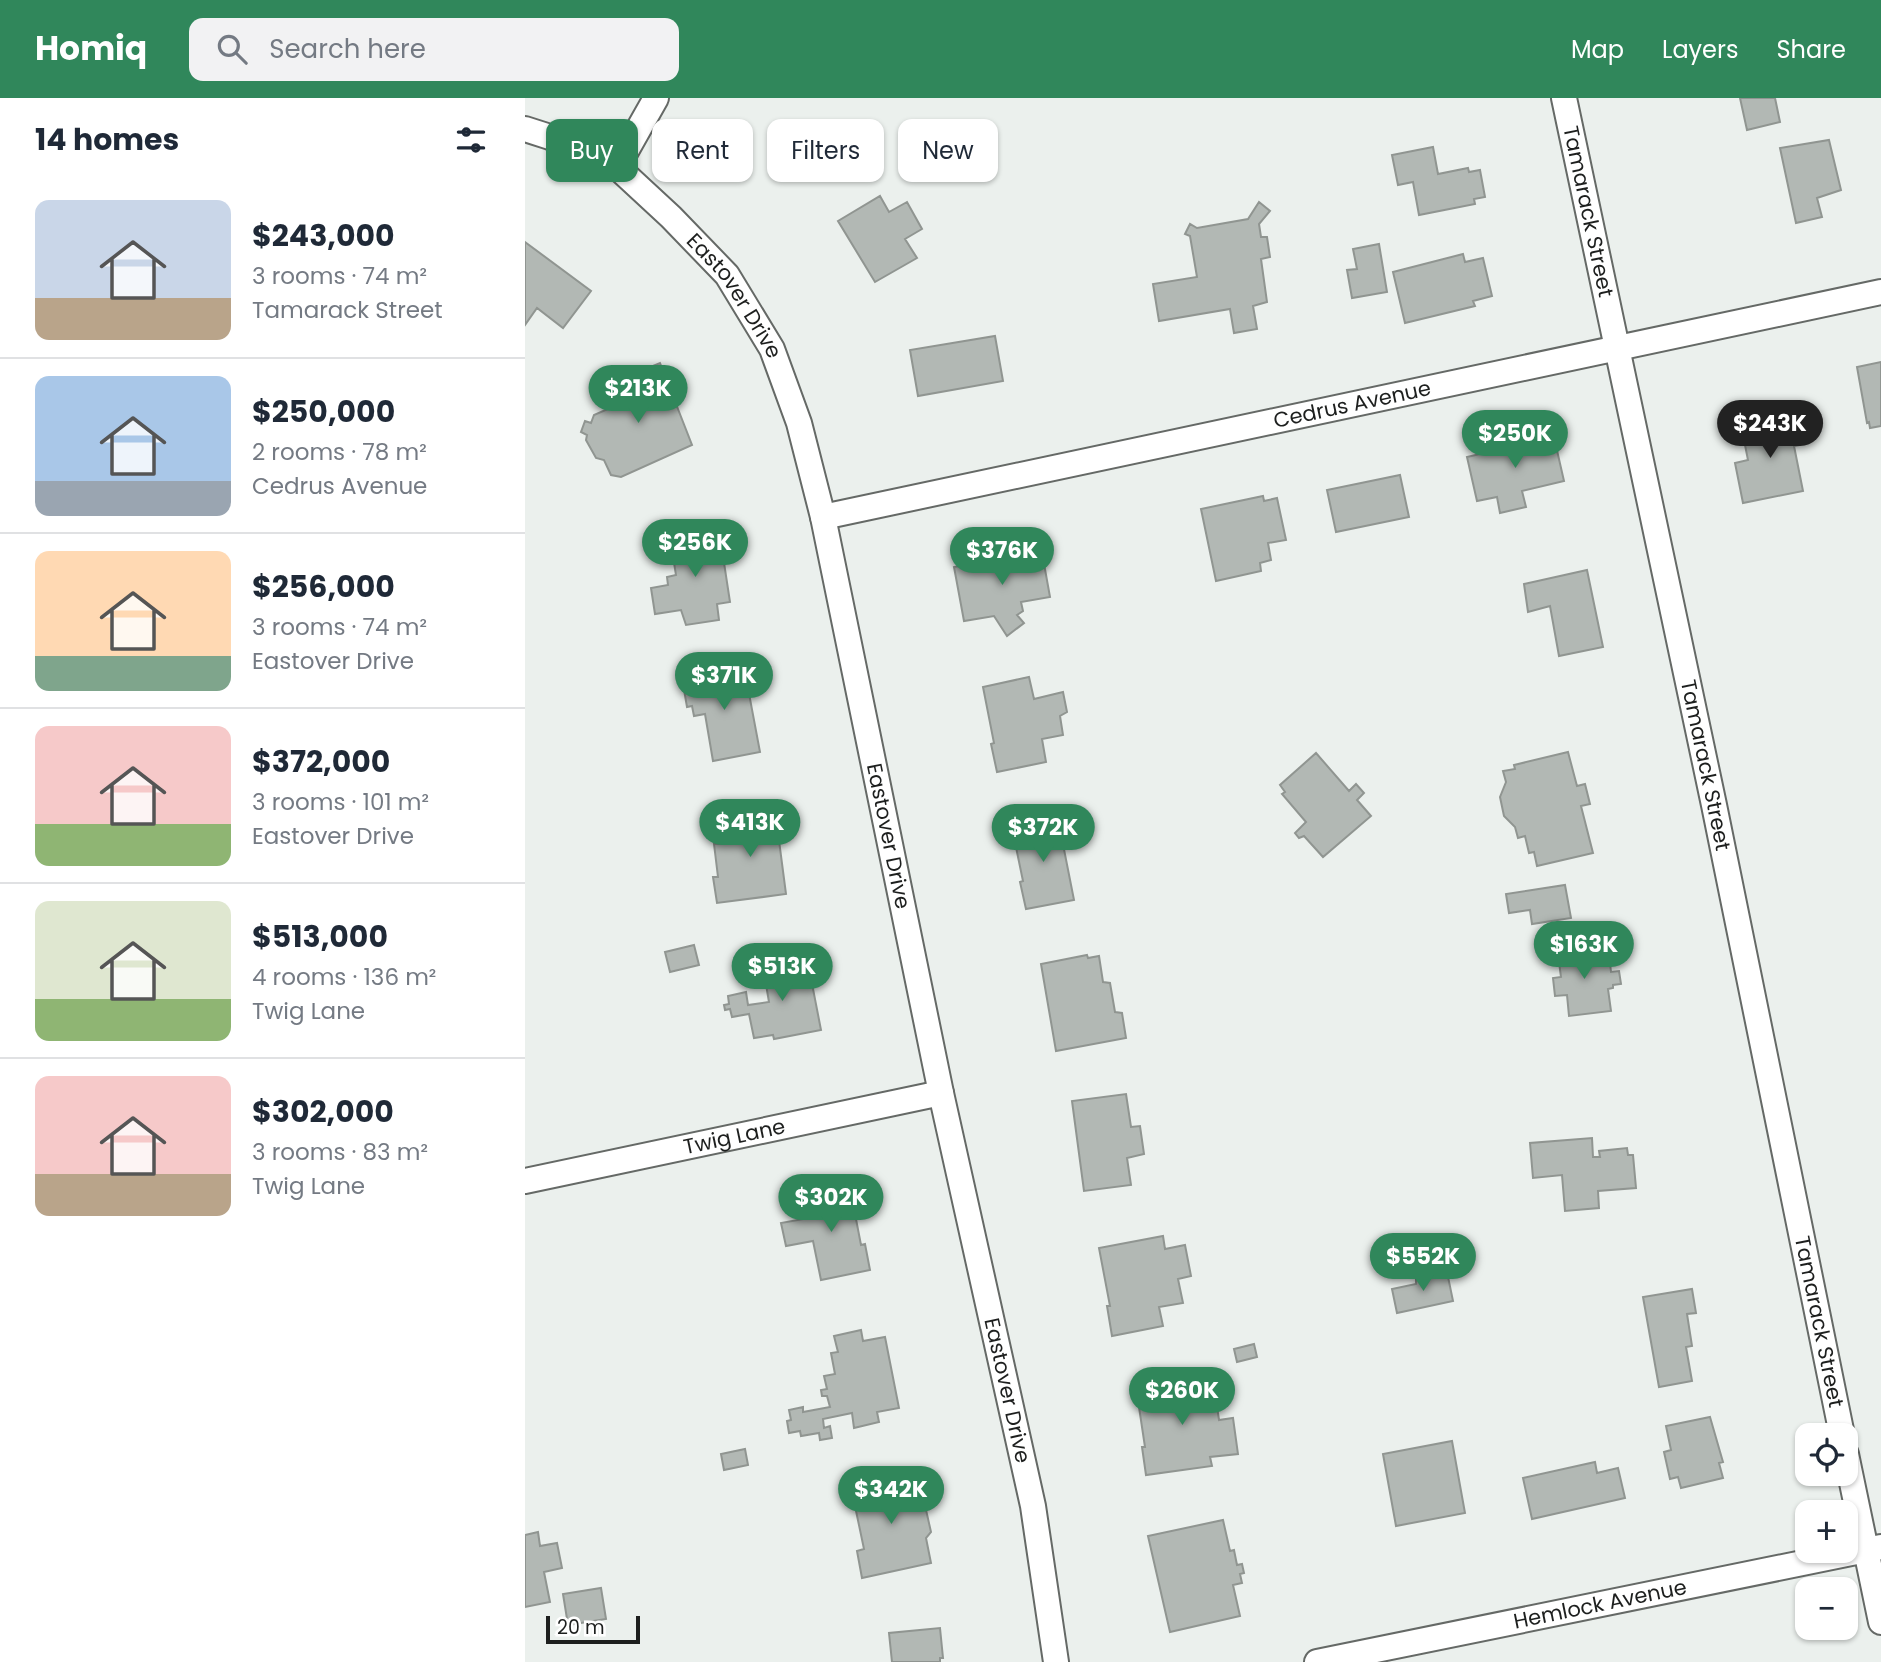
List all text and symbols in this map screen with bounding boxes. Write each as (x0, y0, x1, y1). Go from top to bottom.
search box (189, 18, 679, 81)
text: Homiq (35, 25, 147, 72)
icon: search (213, 30, 251, 68)
text: Search here (269, 31, 426, 67)
text: Map (1571, 33, 1624, 66)
text: Layers (1662, 33, 1738, 66)
text: Share (1776, 33, 1846, 66)
text: 14 homes (35, 118, 179, 161)
chip: Buy (546, 119, 638, 182)
chip: Rent (652, 119, 753, 182)
chip: Filters (767, 119, 884, 182)
chip: New (898, 119, 998, 182)
icon: filters (452, 121, 490, 159)
street label: Tamarack Street (1556, 123, 1621, 300)
text: $243,000 (252, 214, 395, 257)
street label: Eastover Drive (680, 227, 789, 362)
icon: home (91, 228, 175, 312)
text: 3 rooms · 74 m² (252, 260, 427, 292)
text: Tamarack Street (252, 294, 443, 326)
pin: $213K (589, 366, 687, 425)
text: $213K (605, 372, 671, 404)
street label: Cedrus Avenue (1271, 373, 1433, 435)
text: $250,000 (252, 390, 395, 433)
pin: $243K (1721, 400, 1819, 460)
icon: home (91, 404, 175, 488)
text: $243K (1733, 407, 1807, 439)
pin: $250K (1466, 410, 1564, 470)
text: $250K (1478, 417, 1552, 449)
text: 2 rooms · 78 m² (252, 436, 427, 468)
text: Cedrus Avenue (252, 470, 427, 502)
pin: $256K (646, 519, 744, 579)
text: $256K (658, 526, 732, 558)
pin: $376K (953, 528, 1051, 587)
text: $376K (966, 534, 1038, 566)
text: $256,000 (252, 565, 395, 608)
icon: home (91, 579, 175, 663)
text: 3 rooms · 74 m² (252, 611, 427, 643)
text: Eastover Drive (252, 645, 414, 677)
pin: $371K (675, 652, 773, 712)
text: $371K (691, 659, 757, 691)
street label: Tamarack Street (1674, 677, 1738, 853)
text: $372,000 (252, 740, 390, 783)
icon: home (91, 754, 175, 838)
street label: Eastover Drive (860, 761, 918, 911)
text: 3 rooms · 101 m² (252, 786, 429, 818)
pin: $413K (701, 800, 799, 859)
pin: $372K (994, 804, 1092, 864)
text: $413K (715, 806, 785, 838)
text: $372K (1008, 811, 1078, 843)
text: Eastover Drive (252, 820, 414, 852)
text: $513,000 (252, 915, 388, 958)
pin: $163K (1535, 922, 1633, 981)
text: $163K (1550, 928, 1618, 960)
icon: home (91, 929, 175, 1013)
pin: $513K (733, 944, 831, 1003)
text: $513K (748, 950, 816, 982)
text: 4 rooms · 136 m² (252, 961, 436, 993)
text: Twig Lane (252, 995, 365, 1027)
text: $302,000 (252, 1090, 394, 1133)
icon: home (91, 1104, 175, 1188)
street label: Twig Lane (681, 1111, 788, 1161)
text: 3 rooms · 83 m² (252, 1136, 428, 1168)
text: Twig Lane (252, 1170, 365, 1202)
pin: $302K (782, 1174, 880, 1234)
text: $302K (794, 1181, 868, 1213)
street label: Tamarack Street (1788, 1233, 1851, 1410)
pin: $552K (1374, 1234, 1472, 1293)
text: $552K (1386, 1240, 1460, 1272)
street label: Eastover Drive (978, 1315, 1038, 1466)
pin: $260K (1133, 1368, 1231, 1427)
text: $260K (1145, 1374, 1219, 1406)
map controls (1795, 1423, 1858, 1640)
button: locate (1795, 1423, 1858, 1486)
pin: $342K (842, 1466, 940, 1526)
text: $342K (854, 1473, 928, 1505)
button: + (1795, 1500, 1858, 1563)
street label: Hemlock Avenue (1511, 1572, 1689, 1636)
button: − (1795, 1577, 1858, 1640)
scale bar (546, 1613, 641, 1645)
text: 20 m (557, 1614, 605, 1641)

